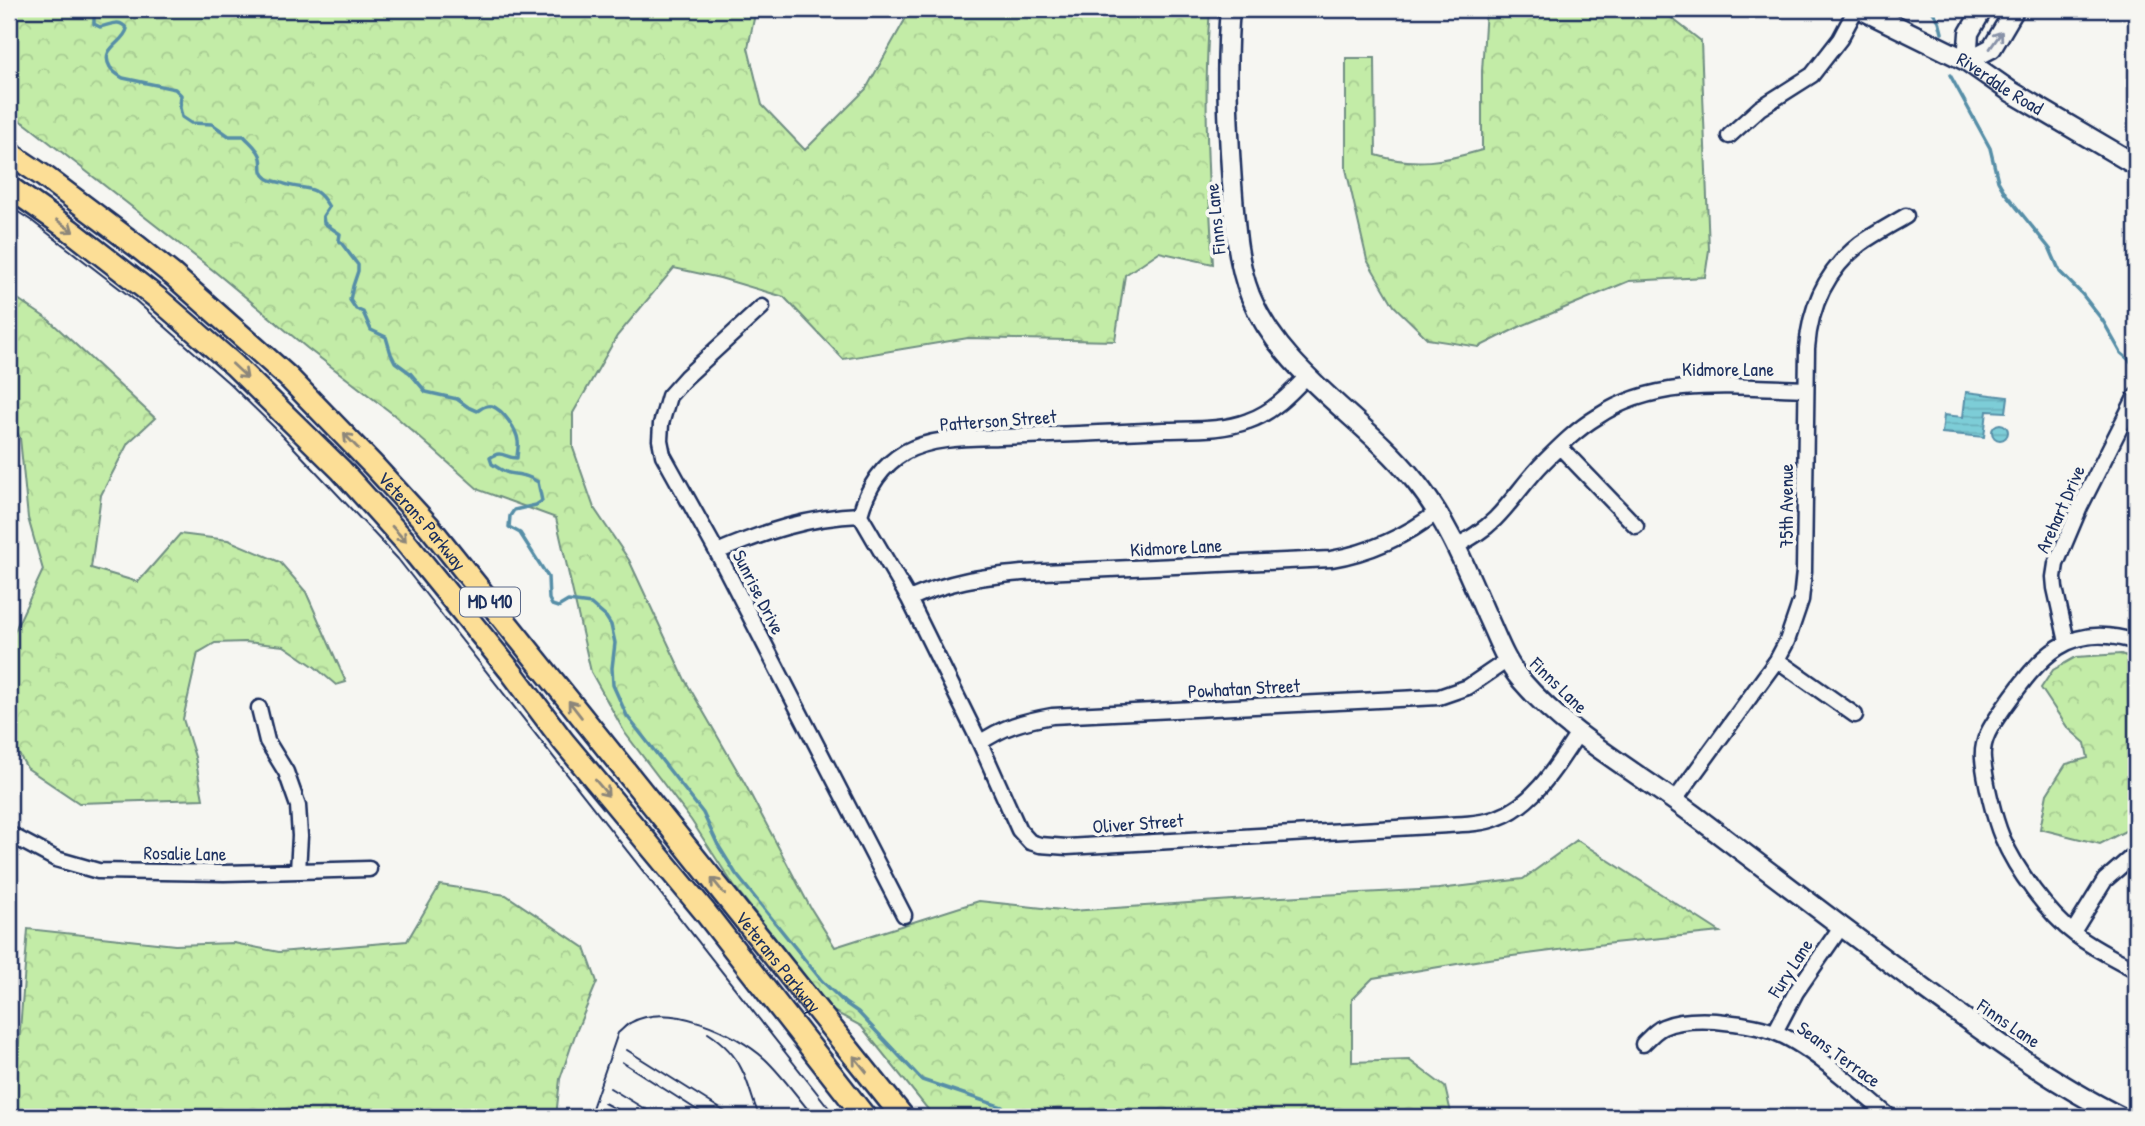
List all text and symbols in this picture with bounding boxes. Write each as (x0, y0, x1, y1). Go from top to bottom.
one-way arrow (1988, 31, 2003, 50)
street label: Riverdale Road (1953, 45, 2049, 121)
street label: Finns Lane (1198, 182, 1232, 257)
one-way arrow (55, 219, 74, 233)
street label: Kidmore Lane (1682, 356, 1774, 382)
one-way arrow (231, 363, 249, 379)
street label: Patterson Street (939, 403, 1058, 437)
one-way arrow (342, 433, 359, 450)
street label: Arehart Drive (2029, 461, 2091, 557)
street label: 75th Avenue (1773, 463, 1799, 548)
street label: Veterans Parkway (372, 466, 472, 576)
one-way arrow (390, 525, 407, 542)
street label: Kidmore Lane (1129, 532, 1223, 562)
street label: Sunrise Drive (727, 545, 792, 639)
road number: MD 410 (460, 588, 520, 616)
street label: Finns Lane (1524, 650, 1594, 719)
street label: Powhatan Street (1187, 672, 1301, 704)
one-way arrow (568, 701, 583, 719)
one-way arrow (594, 778, 610, 796)
street label: Oliver Street (1092, 807, 1185, 839)
street label: Rosalie Lane (143, 839, 227, 867)
one-way arrow (711, 878, 726, 896)
street label: Veterans Parkway (730, 905, 827, 1018)
street label: Fury Lane (1761, 933, 1819, 1003)
street label: Finns Lane (1972, 992, 2046, 1054)
street label: Seans Terrace (1792, 1015, 1886, 1093)
one-way arrow (853, 1055, 868, 1073)

